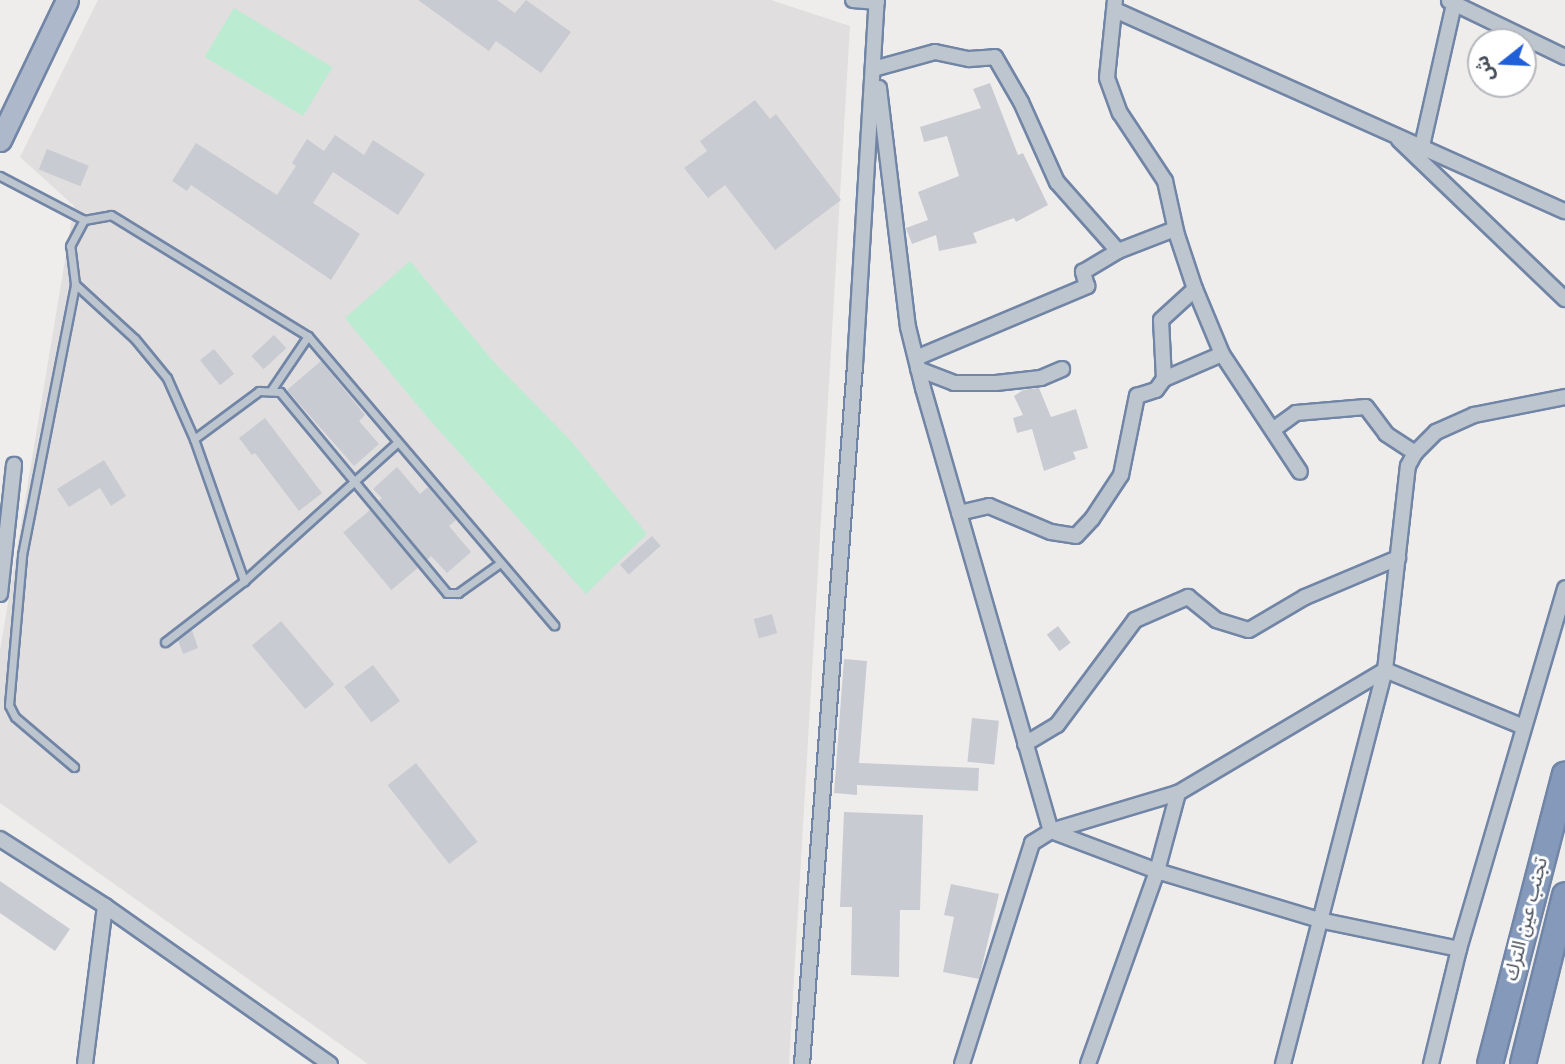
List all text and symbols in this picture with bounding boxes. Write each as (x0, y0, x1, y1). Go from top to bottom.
north arrow (1467, 28, 1537, 98)
text: ش (1468, 53, 1499, 85)
street label: تجنب عين الترك (1500, 855, 1552, 983)

